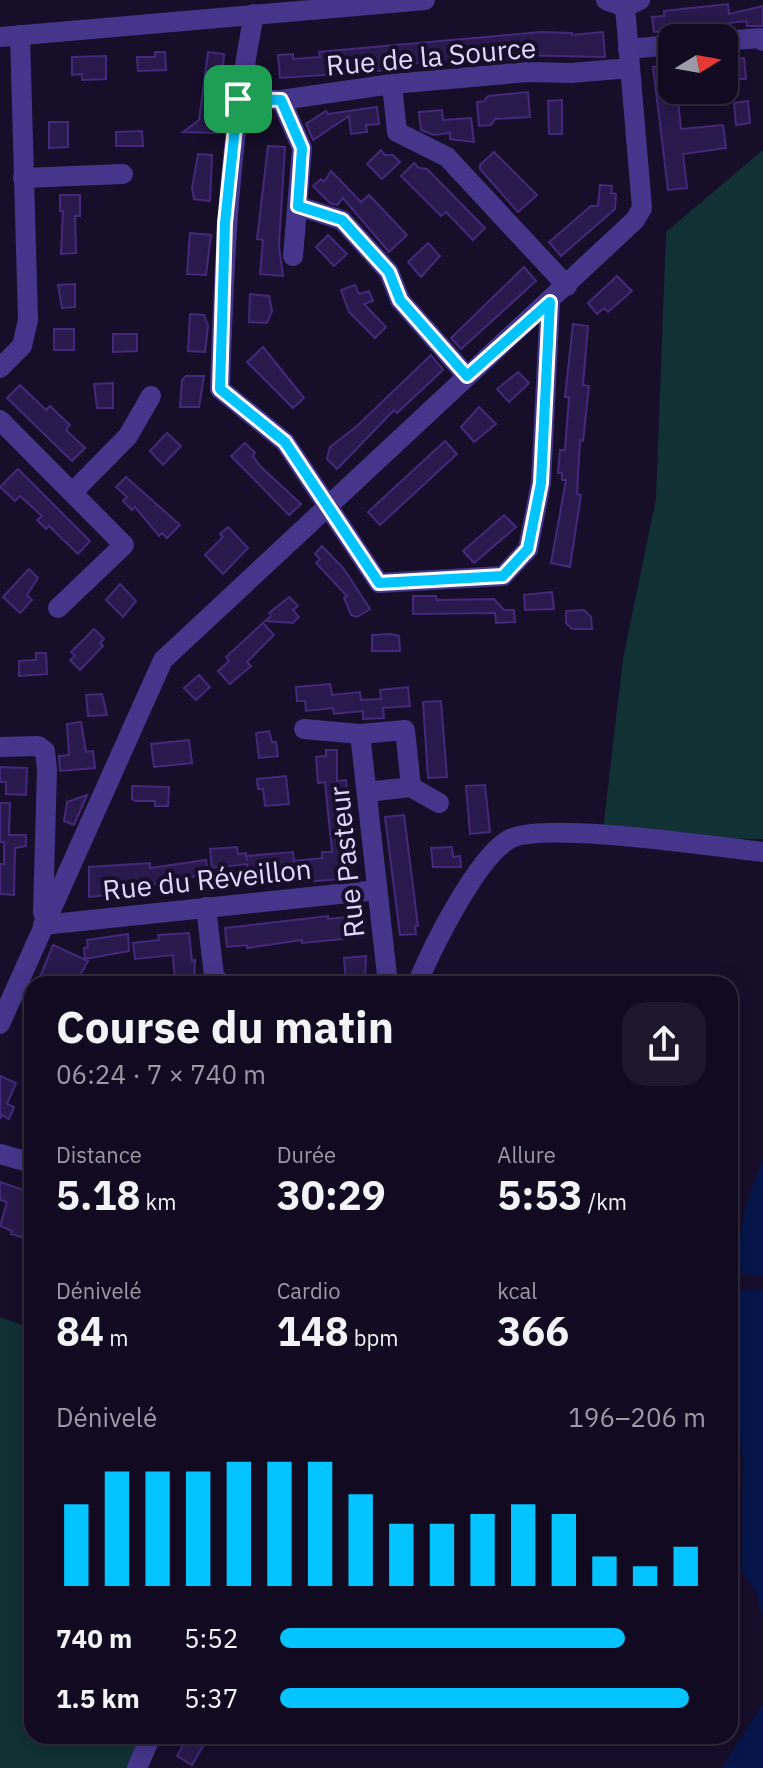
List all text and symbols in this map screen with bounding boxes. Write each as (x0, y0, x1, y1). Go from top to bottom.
north arrow (658, 24, 738, 104)
map controls (658, 24, 738, 104)
street label: Rue de la Source (325, 28, 537, 84)
pin (204, 65, 272, 133)
icon: arrive (216, 77, 260, 121)
street label: Rue Pasteur (320, 784, 372, 940)
street label: Rue du Réveillon (101, 850, 313, 908)
text: Course du matin (56, 998, 394, 1055)
button: share (622, 1002, 706, 1086)
text: 06:24 · 7 × 740 m (56, 1057, 266, 1091)
text: Distance (56, 1140, 142, 1169)
text: Durée (277, 1140, 336, 1169)
text: Allure (497, 1140, 556, 1169)
text: 5.18 (56, 1169, 140, 1221)
text: 30:29 (277, 1169, 386, 1221)
text: 5:53 (497, 1169, 583, 1221)
text: km (140, 1187, 176, 1216)
text: /km (583, 1187, 627, 1216)
text: Dénivelé (56, 1276, 142, 1305)
text: Cardio (277, 1276, 341, 1305)
text: kcal (497, 1276, 537, 1305)
text: 84 (56, 1305, 104, 1357)
text: 148 (277, 1305, 349, 1357)
text: 366 (497, 1305, 569, 1357)
text: m (104, 1323, 128, 1352)
text: bpm (349, 1323, 399, 1352)
text: Dénivelé (56, 1400, 157, 1434)
text: 196–206 m (568, 1400, 706, 1434)
text: 740 m (56, 1621, 132, 1655)
text: 5:52 (184, 1621, 238, 1655)
text: 1.5 km (56, 1681, 140, 1715)
text: 5:37 (184, 1681, 238, 1715)

